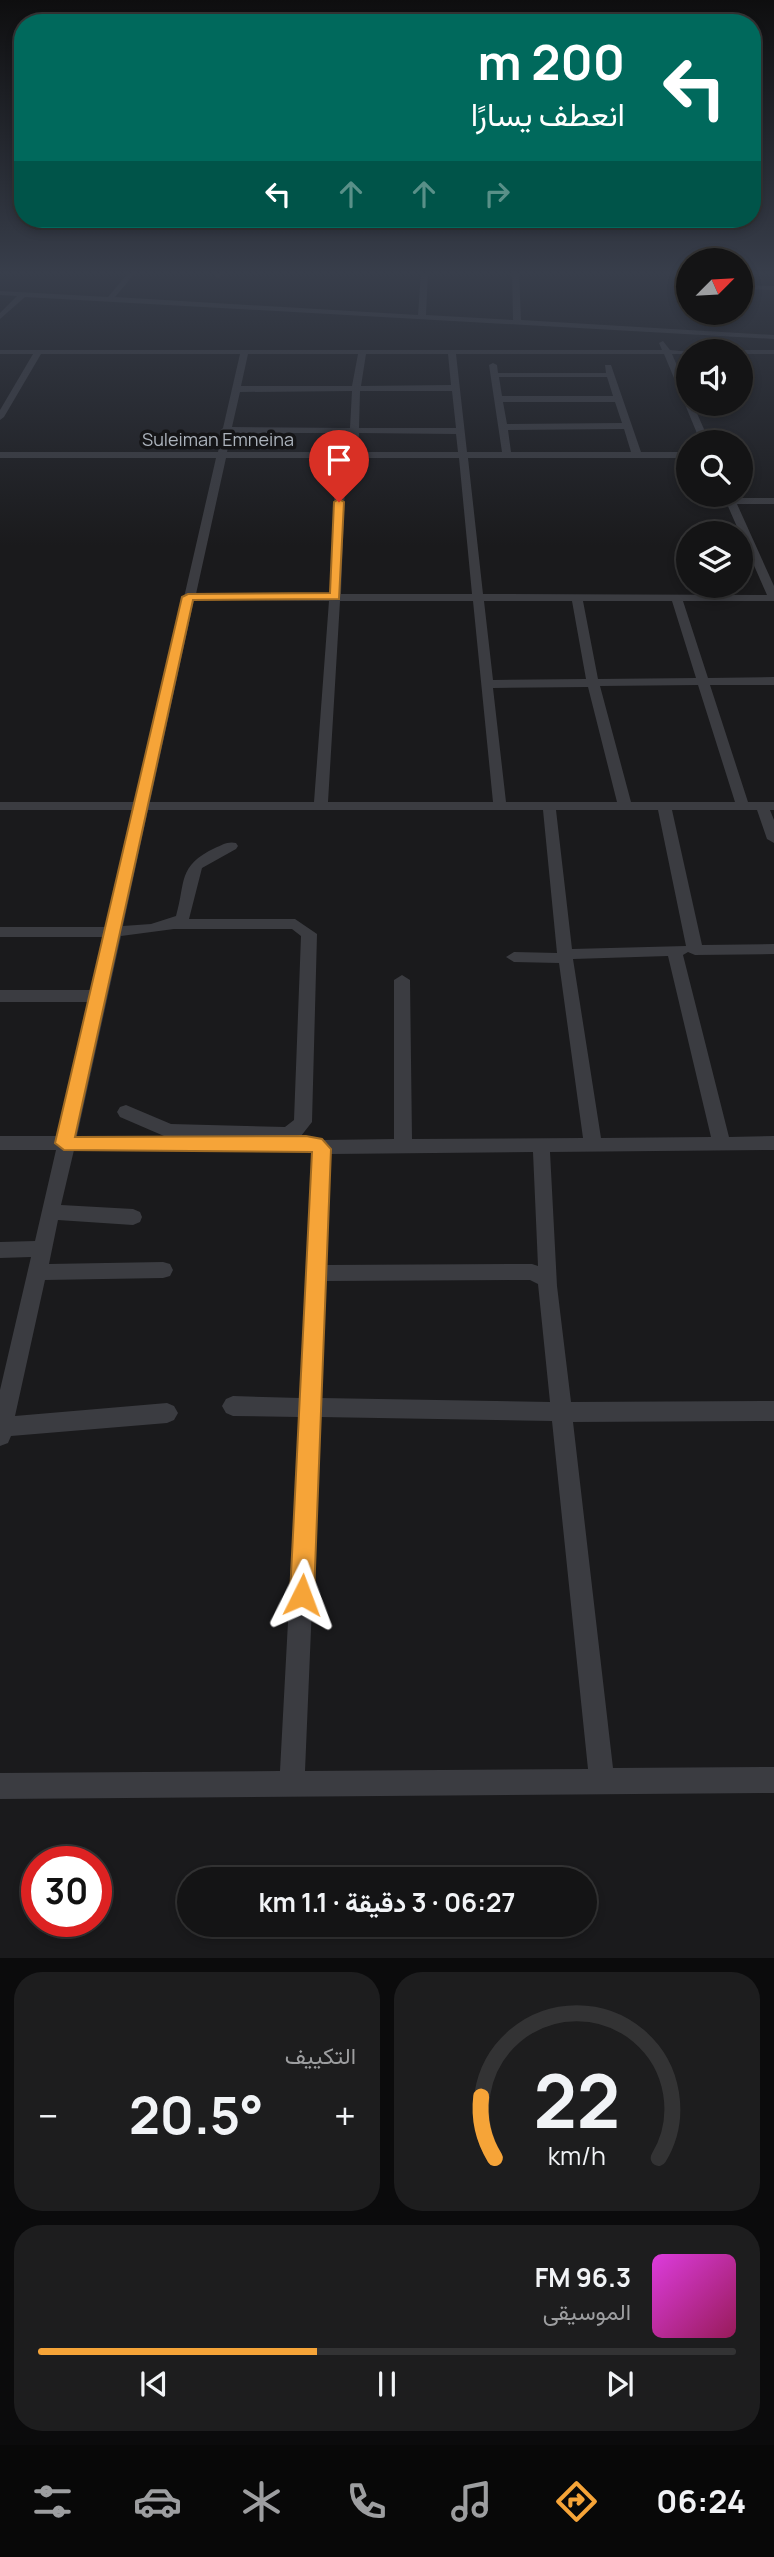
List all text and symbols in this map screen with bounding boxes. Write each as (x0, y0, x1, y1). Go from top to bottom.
text: 200 m (477, 28, 625, 95)
icon: left (649, 42, 740, 133)
text: انعطف يسارًا (471, 92, 625, 136)
icon: left (259, 175, 297, 213)
icon: ahead (332, 175, 370, 213)
icon: ahead (405, 175, 443, 213)
icon: right (478, 175, 516, 213)
north arrow (676, 248, 752, 326)
map controls (676, 248, 753, 598)
button: sound (676, 339, 753, 416)
street label: Suleiman Emneina (142, 427, 294, 451)
pin (309, 430, 369, 502)
button: search (676, 430, 753, 507)
icon: arrive (320, 441, 358, 479)
button: layers (676, 521, 753, 598)
position arrow (265, 1558, 339, 1632)
speed limit sign: 30 (21, 1846, 112, 1937)
text: 06:27 · 3 دقيقة · 1.1 km (259, 1884, 515, 1920)
text: التكييف (285, 2039, 356, 2071)
text: 22 (534, 2050, 620, 2150)
text: 20.5° (129, 2079, 264, 2150)
text: − (38, 2089, 59, 2141)
text: + (334, 2089, 356, 2141)
text: km/h (548, 2137, 606, 2172)
text: 96.3 FM (535, 2259, 631, 2295)
text: الموسيقى (543, 2295, 631, 2327)
icon: previous (135, 2365, 173, 2403)
icon: pause (368, 2365, 406, 2403)
icon: next (601, 2365, 639, 2403)
icon: filters (28, 2477, 77, 2526)
icon: car (133, 2477, 182, 2526)
icon: climate (237, 2477, 286, 2526)
icon: phone (342, 2477, 391, 2526)
icon: music (447, 2477, 496, 2526)
icon: directions (552, 2477, 601, 2526)
text: 06:24 (656, 2479, 746, 2523)

